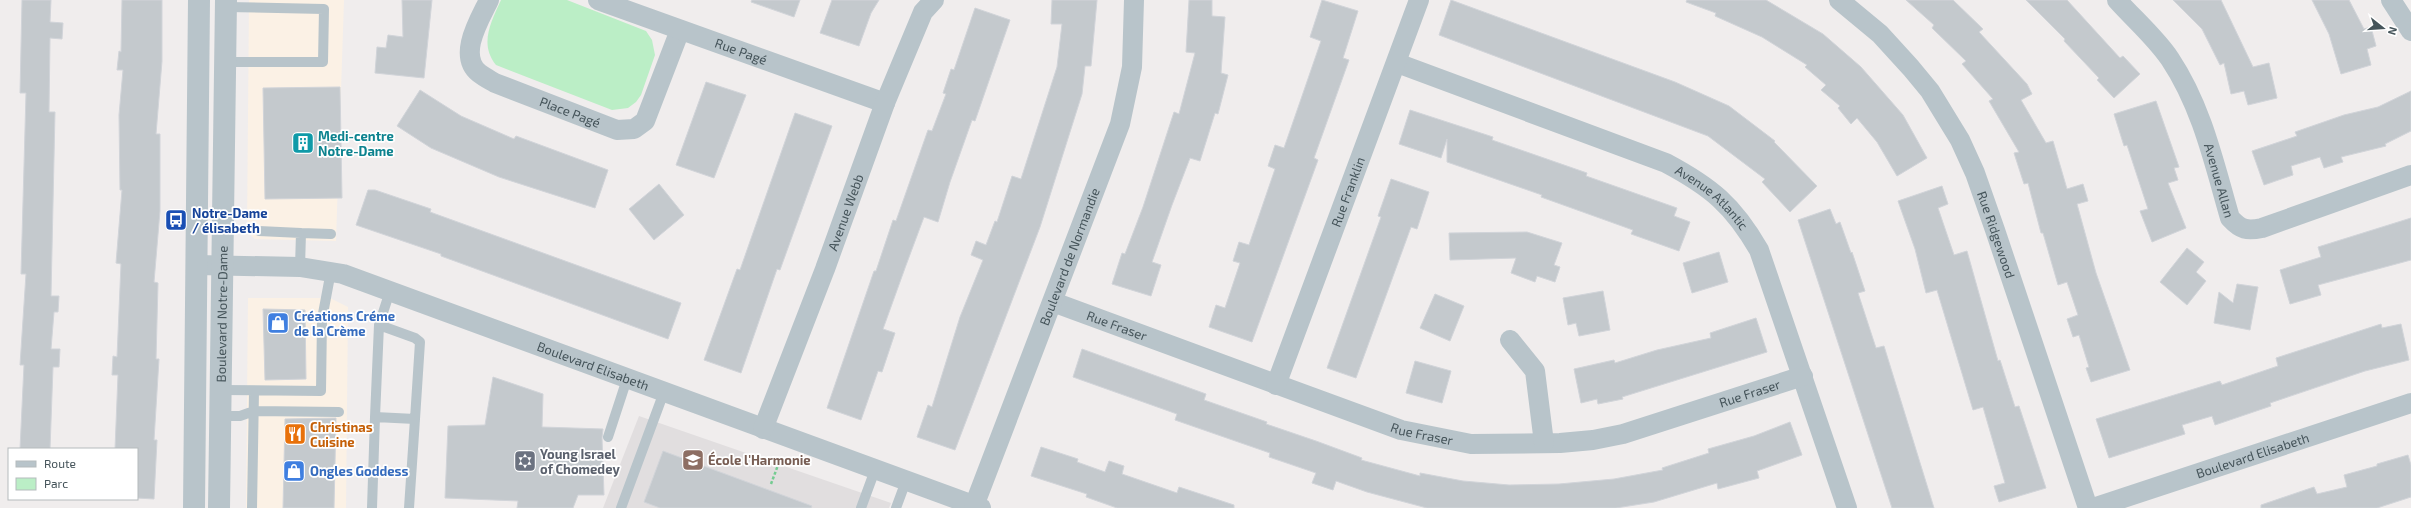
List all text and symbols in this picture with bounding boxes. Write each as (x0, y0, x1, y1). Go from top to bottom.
north arrow (2363, 8, 2403, 48)
text: N (2386, 25, 2400, 37)
street label: Rue Pagé (713, 35, 769, 68)
street label: Place Pagé (537, 93, 603, 131)
place label: Medi-centre Notre-Dame (318, 128, 394, 159)
building icon: Medi-centre Notre-Dame (290, 130, 316, 156)
street label: Avenue Allan (2201, 141, 2237, 220)
street label: Rue Franklin (1327, 155, 1368, 229)
street label: Avenue Atlantic (1673, 162, 1752, 233)
street label: Avenue Webb (824, 172, 867, 253)
street label: Boulevard de Normandie (1036, 186, 1103, 328)
street label: Rue Ridgewood (1974, 189, 2019, 280)
place label: Notre-Dame / élisabeth (192, 205, 268, 236)
bus stop icon: Notre-Dame / élisabeth (163, 207, 189, 233)
street label: Boulevard Notre-Dame (213, 246, 231, 382)
street label: Rue Fraser (1084, 307, 1149, 344)
place label: Créations Créme de la Crème (294, 308, 395, 339)
shop icon: Créations Créme de la Crème (265, 310, 291, 336)
street label: Boulevard Elisabeth (535, 338, 651, 394)
street label: Rue Fraser (1717, 376, 1782, 411)
place label: Christinas Cuisine (310, 419, 373, 450)
street label: Rue Fraser (1388, 419, 1454, 448)
restaurant icon: Christinas Cuisine (282, 421, 308, 447)
street label: Boulevard Elisabeth (2194, 429, 2311, 481)
place label: Young Israel of Chomedey (540, 446, 620, 477)
school or university icon: École l'Harmonie (680, 447, 706, 473)
legend (8, 448, 138, 500)
synagogue icon: Young Israel of Chomedey (512, 448, 538, 474)
place label: École l'Harmonie (708, 451, 811, 468)
text: Route (44, 456, 76, 470)
shop icon: Ongles Goddess (281, 458, 307, 484)
place label: Ongles Goddess (310, 463, 408, 479)
text: Parc (44, 476, 68, 490)

